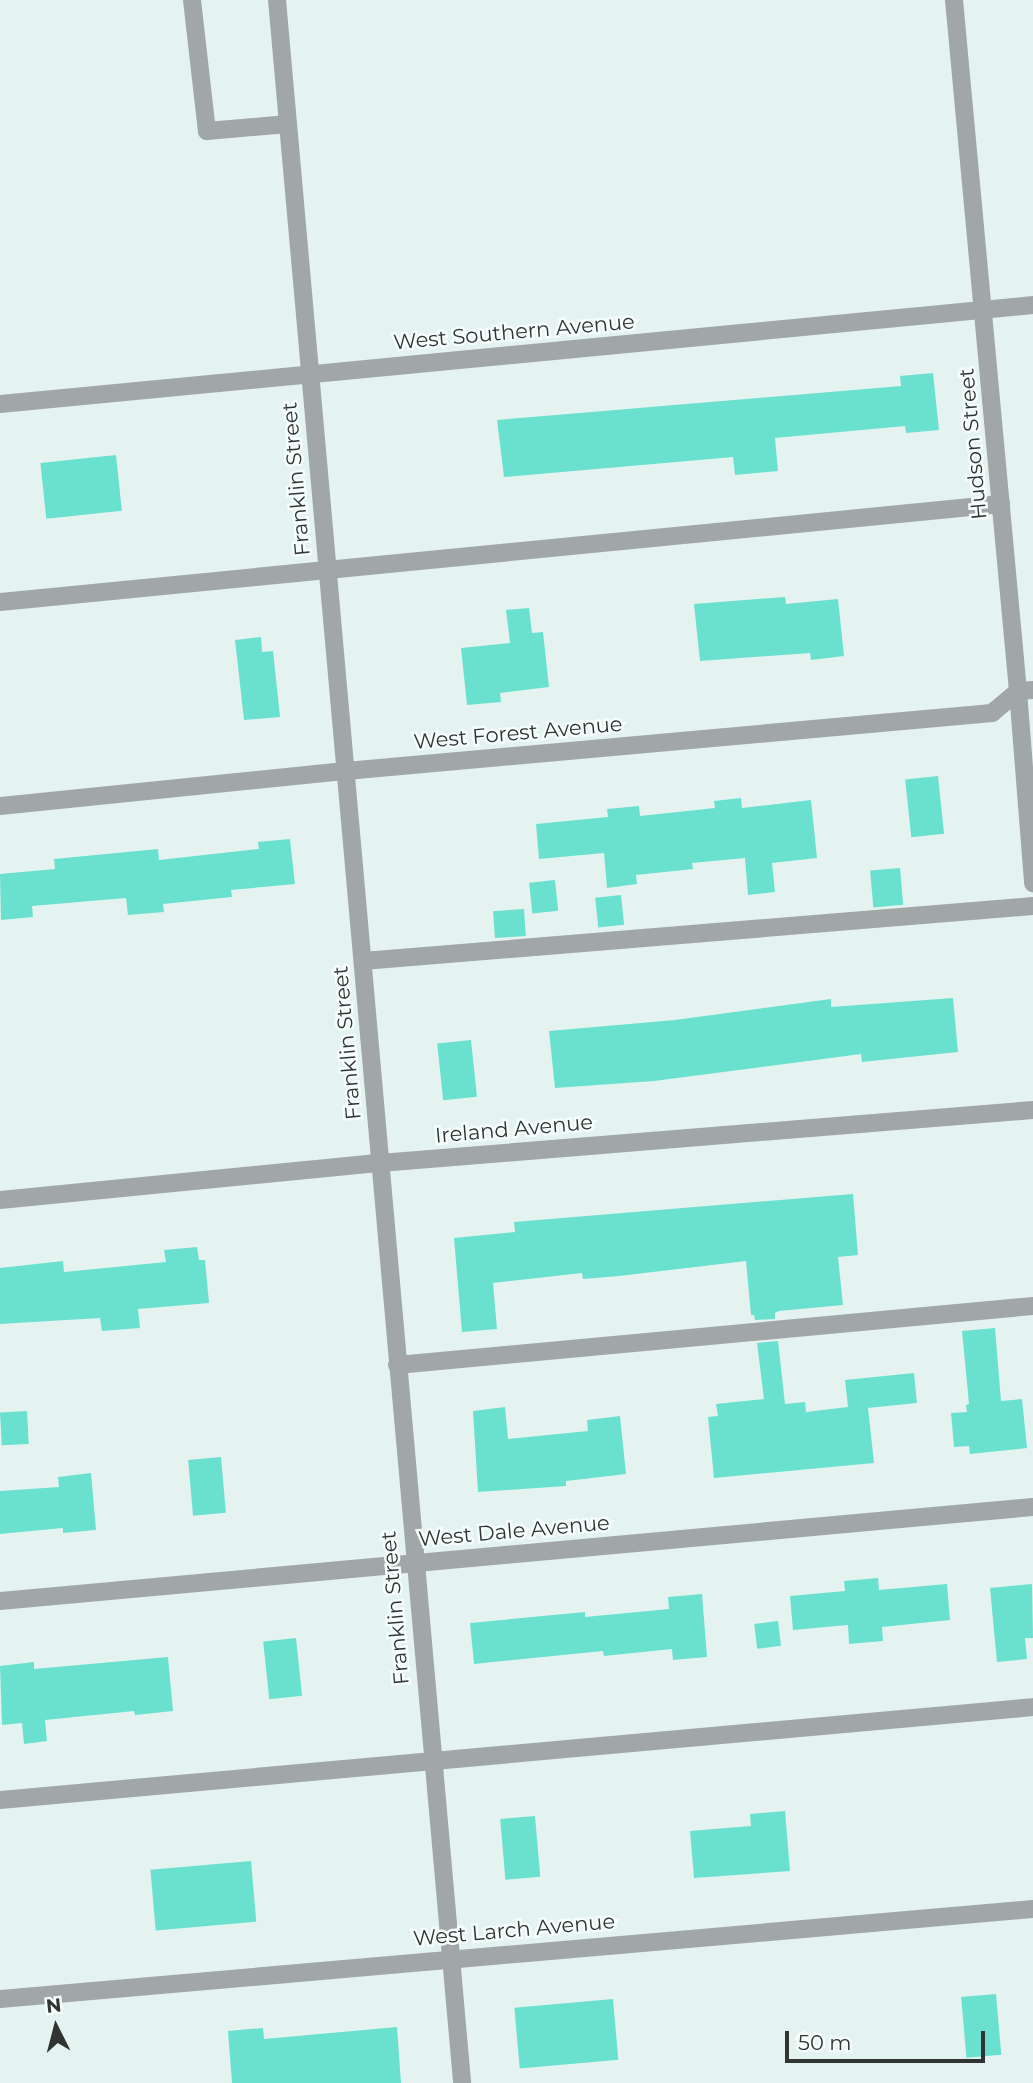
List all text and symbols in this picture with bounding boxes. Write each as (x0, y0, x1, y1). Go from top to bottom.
street label: West Southern Avenue (392, 309, 636, 355)
street label: Hudson Street (954, 367, 992, 521)
street label: Franklin Street (277, 401, 315, 557)
street label: West Forest Avenue (413, 711, 623, 755)
street label: Franklin Street (328, 965, 366, 1121)
street label: Ireland Avenue (434, 1110, 594, 1148)
street label: West Dale Avenue (417, 1510, 611, 1552)
street label: Franklin Street (376, 1530, 414, 1686)
street label: West Larch Avenue (412, 1909, 616, 1951)
north arrow (21, 1992, 91, 2062)
text: N (45, 1993, 63, 2018)
scale bar (788, 2016, 988, 2060)
text: 50 m (798, 2030, 852, 2055)

